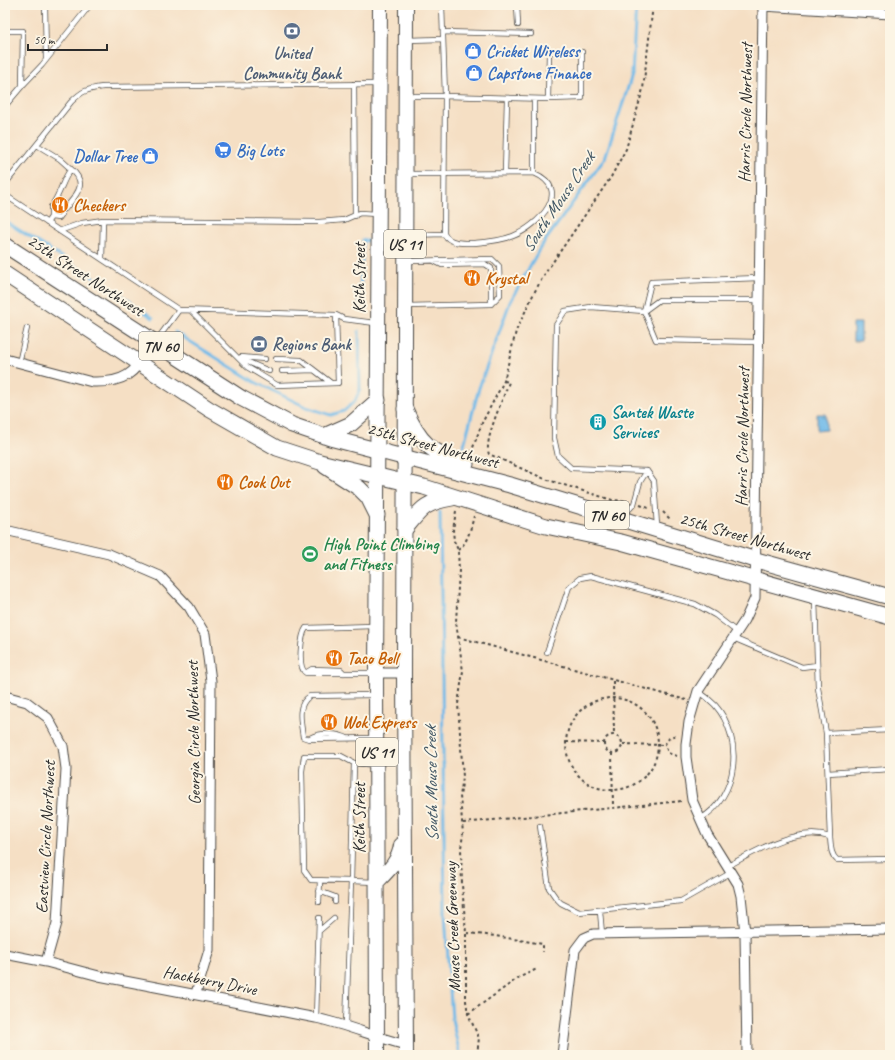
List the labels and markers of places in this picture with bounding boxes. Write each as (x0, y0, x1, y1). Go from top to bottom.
bank icon: United Community Bank (282, 21, 302, 41)
shop icon: Cricket Wireless (463, 41, 483, 61)
place label: Cricket Wireless (486, 41, 582, 62)
place label: United Community Bank (243, 43, 343, 84)
shop icon: Capstone Finance (464, 63, 484, 83)
place label: Capstone Finance (487, 63, 592, 84)
supermarket icon: Big Lots (213, 140, 233, 160)
place label: Big Lots (236, 140, 286, 161)
place label: Dollar Tree (74, 146, 139, 167)
shop icon: Dollar Tree (140, 146, 160, 166)
restaurant icon: Checkers (50, 195, 70, 215)
place label: Checkers (73, 195, 127, 216)
restaurant icon: Krystal (462, 268, 482, 288)
place label: Krystal (485, 268, 531, 289)
bank icon: Regions Bank (249, 334, 269, 354)
place label: Regions Bank (272, 334, 353, 355)
place label: Santek Waste Services (611, 402, 695, 443)
building icon: Santek Waste Services (588, 412, 608, 432)
restaurant icon: Cook Out (215, 472, 235, 492)
place label: Cook Out (238, 472, 292, 493)
place label: High Point Climbing and Fitness (323, 534, 440, 575)
sports icon: High Point Climbing and Fitness (300, 544, 320, 564)
restaurant icon: Taco Bell (324, 648, 344, 668)
place label: Taco Bell (347, 648, 401, 669)
restaurant icon: Wok Express (319, 712, 339, 732)
place label: Wok Express (342, 712, 418, 733)

